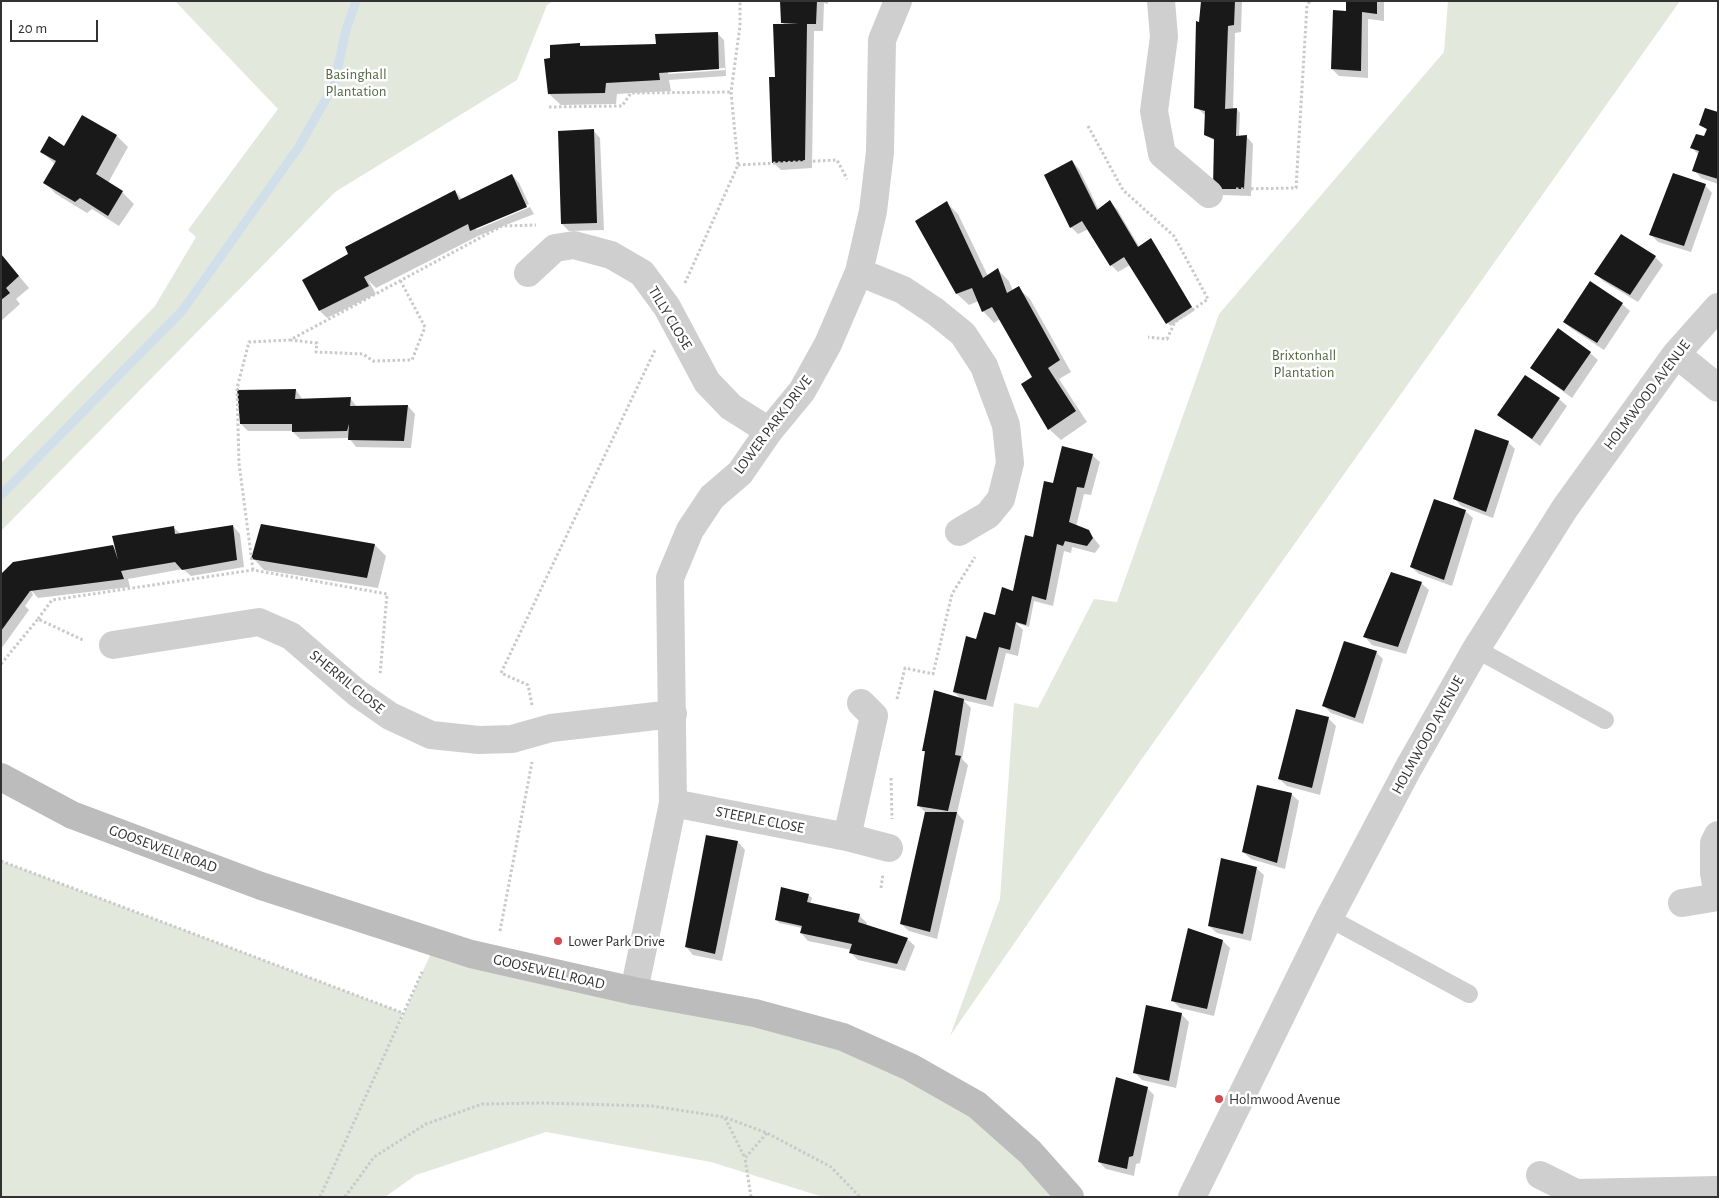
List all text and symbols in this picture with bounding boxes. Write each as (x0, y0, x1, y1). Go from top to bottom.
scale bar (12, 10, 100, 42)
text: 20 m (18, 21, 47, 36)
park label: Basinghall Plantation (325, 65, 387, 100)
street label: TILLY CLOSE (644, 283, 696, 353)
street label: HOLMWOOD AVENUE (1600, 337, 1694, 453)
park label: Brixtonhall Plantation (1272, 346, 1336, 381)
street label: LOWER PARK DRIVE (730, 372, 816, 478)
street label: SHERRIL CLOSE (306, 646, 388, 718)
street label: HOLMWOOD AVENUE (1388, 673, 1468, 797)
street label: STEEPLE CLOSE (714, 803, 806, 837)
street label: GOOSEWELL ROAD (106, 821, 220, 877)
place label: Lower Park Drive (568, 932, 665, 950)
marker: Lower Park Drive (552, 935, 564, 947)
street label: GOOSEWELL ROAD (492, 950, 606, 994)
place label: Holmwood Avenue (1229, 1090, 1340, 1108)
marker: Holmwood Avenue (1213, 1093, 1225, 1105)

